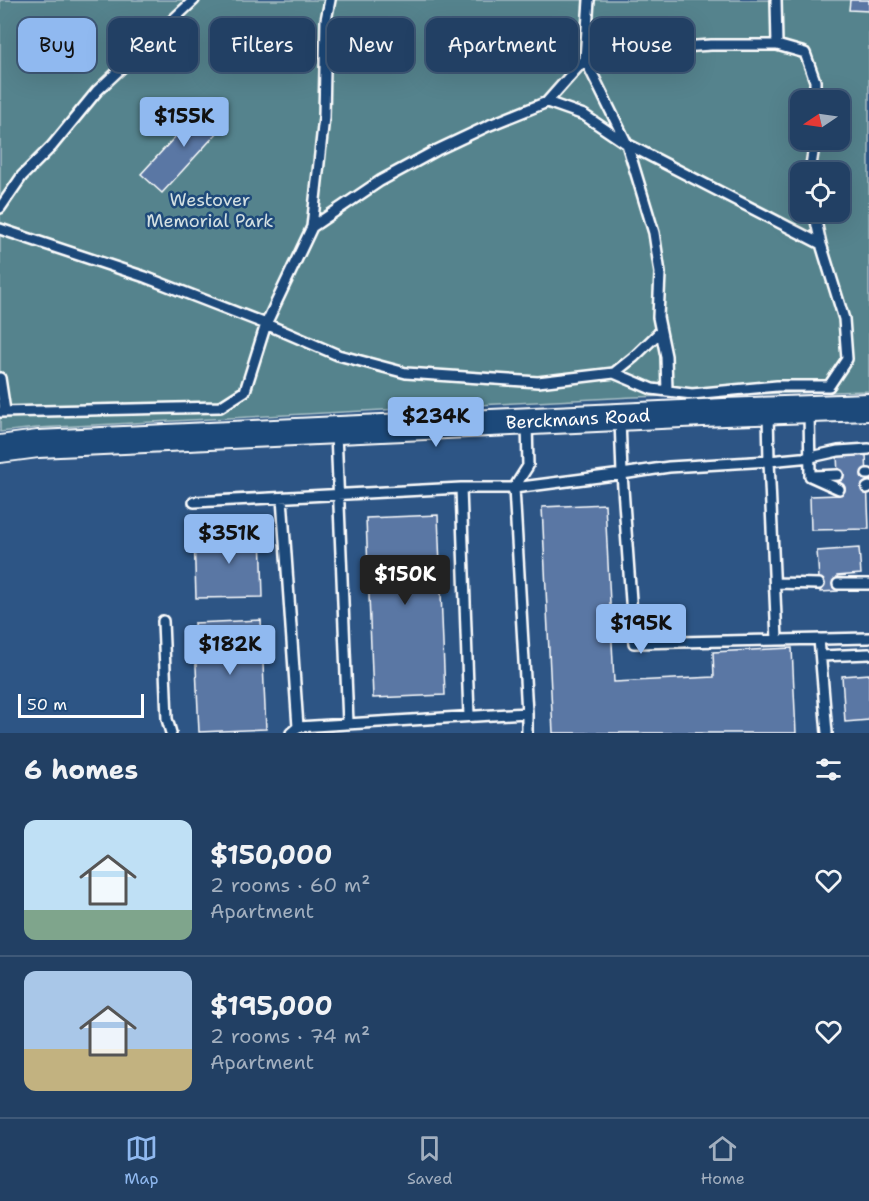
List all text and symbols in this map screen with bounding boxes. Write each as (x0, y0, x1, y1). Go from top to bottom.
chip: Buy (18, 18, 96, 72)
chip: Rent (108, 18, 198, 72)
chip: Filters (210, 18, 315, 72)
chip: New (327, 18, 414, 72)
chip: Apartment (426, 18, 578, 72)
chip: House (590, 18, 694, 72)
north arrow (790, 90, 850, 150)
map controls (790, 90, 850, 222)
pin: $155K (142, 97, 226, 148)
text: $155K (154, 103, 214, 129)
button: locate (790, 162, 850, 222)
park label: Westover Memorial Park (146, 188, 274, 233)
pin: $234K (394, 397, 478, 448)
text: $234K (402, 403, 470, 429)
street label: Berckmans Road (505, 403, 651, 435)
pin: $351K (187, 514, 271, 565)
text: $351K (198, 520, 260, 546)
pin: $150K (363, 555, 447, 606)
text: $150K (374, 561, 436, 587)
pin: $195K (599, 604, 683, 655)
text: $195K (610, 610, 672, 636)
pin: $182K (188, 625, 272, 676)
text: $182K (198, 631, 262, 657)
scale bar (18, 691, 144, 718)
text: 50 m (27, 694, 67, 715)
text: 6 homes (24, 752, 138, 787)
icon: filters (812, 753, 845, 786)
text: $150,000 (210, 837, 332, 872)
icon: home (72, 844, 144, 916)
icon: heart (812, 864, 845, 897)
text: 2 rooms · 60 m² (210, 872, 370, 898)
text: Apartment (210, 898, 314, 924)
text: $195,000 (210, 988, 333, 1023)
icon: home (72, 995, 144, 1067)
icon: heart (812, 1015, 845, 1048)
text: 2 rooms · 74 m² (210, 1023, 370, 1049)
text: Apartment (210, 1049, 314, 1075)
tab: Map (124, 1132, 158, 1189)
tab: Saved (407, 1132, 452, 1189)
tab: Home (701, 1132, 745, 1189)

